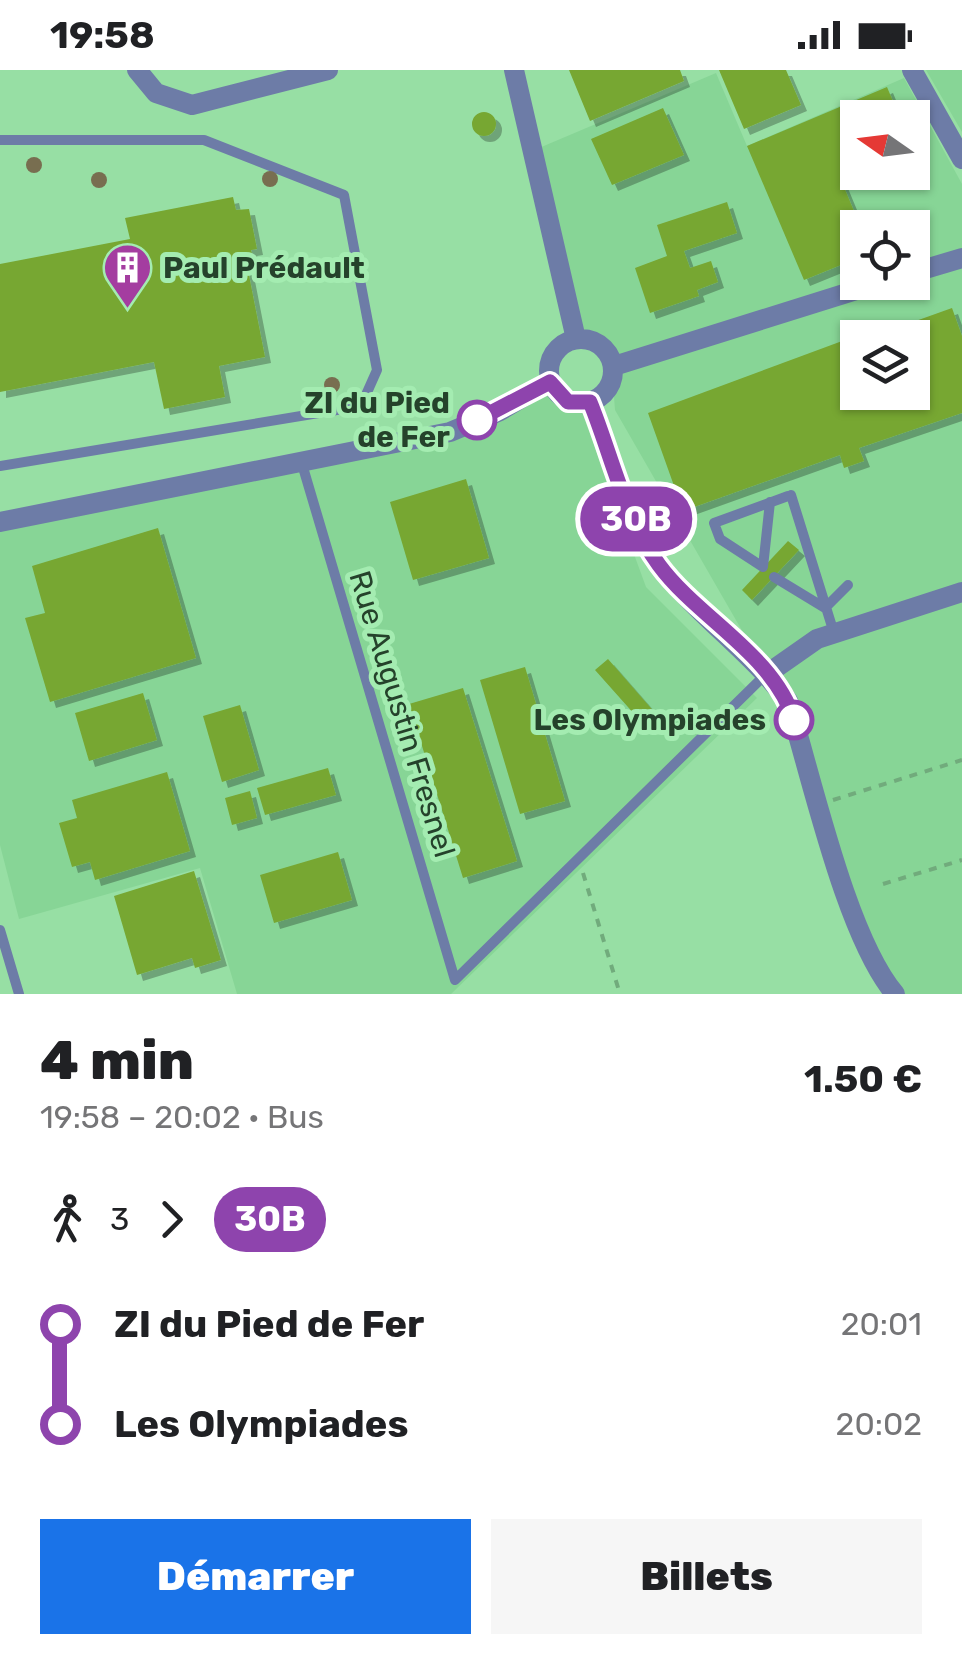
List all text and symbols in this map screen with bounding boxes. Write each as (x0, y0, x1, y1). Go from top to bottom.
text: 19:58 (50, 12, 155, 58)
north arrow (840, 100, 930, 190)
map controls (840, 100, 930, 410)
button: locate (840, 210, 930, 300)
building icon: Paul Prédault (102, 242, 154, 310)
place label: Paul Prédault (163, 250, 365, 286)
button: layers (840, 320, 930, 410)
place label: ZI du Pied de Fer (304, 385, 450, 455)
marker: ZI du Pied de Fer (458, 401, 496, 439)
line badge: 30B (578, 486, 694, 552)
text: 30B (600, 498, 672, 540)
street label: Rue Augustin Fresnel (341, 567, 463, 861)
marker: Les Olympiades (775, 701, 813, 739)
place label: Les Olympiades (534, 702, 766, 738)
text: 4 min (40, 1028, 194, 1093)
text: 1.50 € (804, 1056, 922, 1102)
text: 19:58 – 20:02 · Bus (40, 1098, 324, 1136)
icon: walk (40, 1192, 95, 1247)
icon: forward (144, 1192, 199, 1247)
text: 30B (234, 1198, 306, 1240)
text: 3 (110, 1200, 129, 1238)
text: ZI du Pied de Fer (114, 1301, 424, 1347)
text: 20:01 (841, 1305, 922, 1343)
text: Les Olympiades (114, 1401, 408, 1447)
text: 20:02 (836, 1405, 922, 1443)
button: Démarrer (40, 1519, 471, 1634)
button: Billets (491, 1519, 922, 1634)

